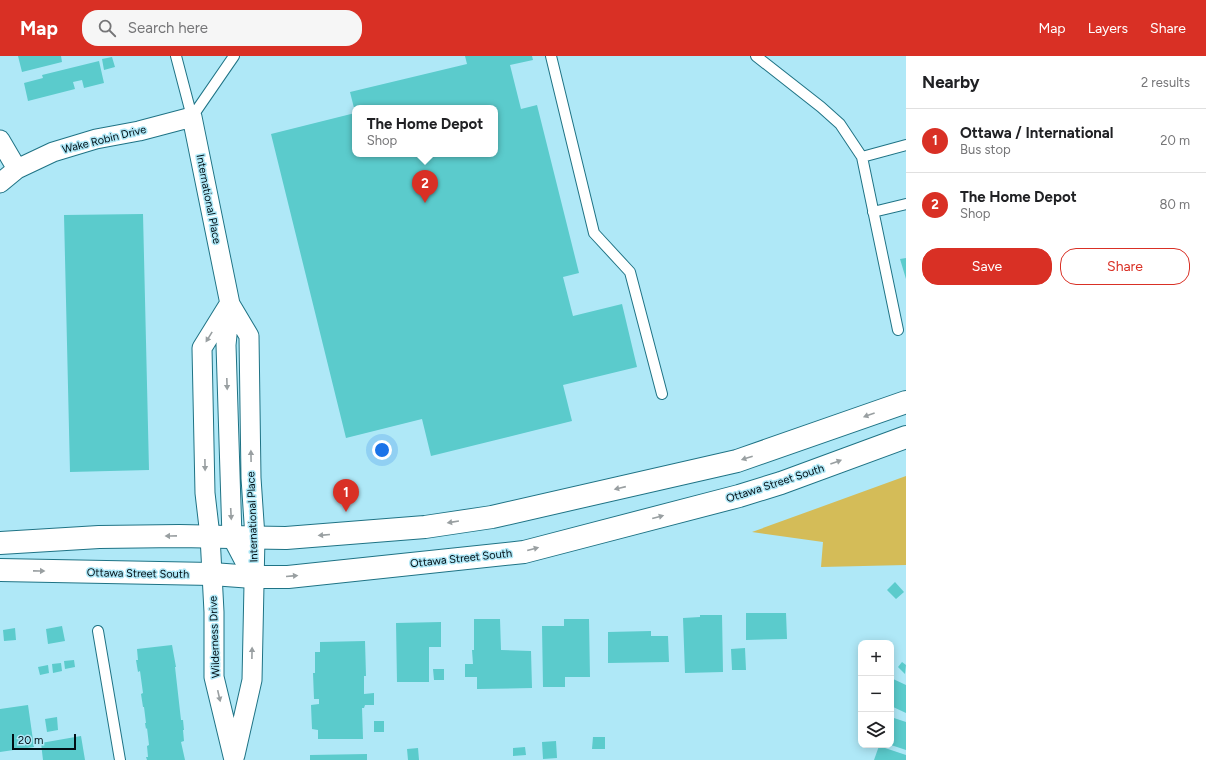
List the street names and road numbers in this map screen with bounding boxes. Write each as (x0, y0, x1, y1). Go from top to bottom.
street label: Wake Robin Drive (61, 123, 148, 156)
street label: International Place (193, 153, 224, 245)
street label: Ottawa Street South (725, 461, 826, 505)
street label: International Place (244, 471, 261, 563)
street label: Ottawa Street South (410, 547, 513, 570)
street label: Ottawa Street South (87, 566, 189, 581)
street label: Wilderness Drive (207, 596, 222, 678)

